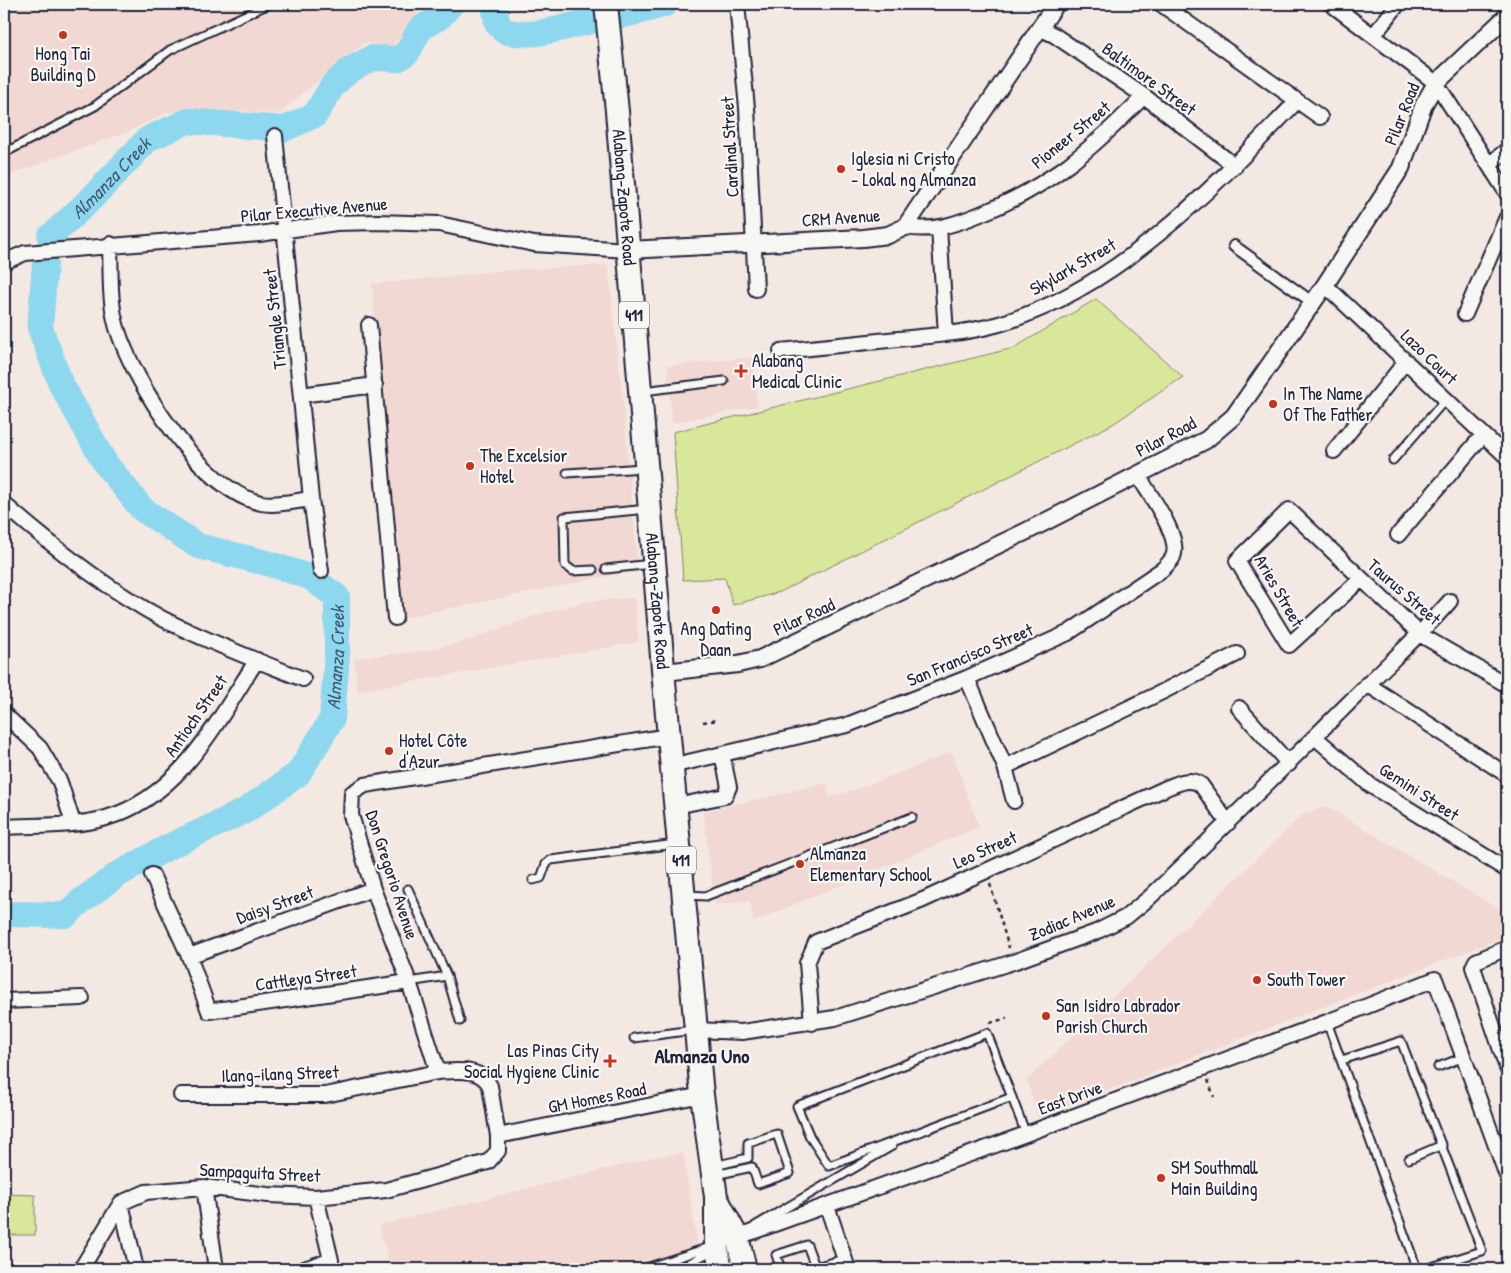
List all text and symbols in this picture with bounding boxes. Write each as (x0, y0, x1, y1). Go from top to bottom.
marker: Hong Tai Building D (57, 29, 69, 41)
street label: Baltimore Street (1097, 36, 1202, 122)
place label: Hong Tai Building D (30, 41, 96, 87)
street label: Pilar Road (1378, 79, 1425, 149)
street label: Pioneer Street (1026, 94, 1116, 174)
street label: Cardinal Street (714, 95, 745, 198)
street label: Alabang-Zapote Road (607, 128, 643, 266)
water label: Almanza Creek (65, 130, 158, 224)
place label: Iglesia ni Cristo - Lokal ng Almanza (851, 146, 976, 192)
marker: Iglesia ni Cristo - Lokal ng Almanza (835, 163, 847, 175)
street label: Pilar Executive Avenue (239, 191, 388, 228)
street label: CRM Avenue (801, 202, 881, 233)
street label: Skylark Street (1025, 231, 1121, 301)
street label: Triangle Street (257, 267, 292, 370)
road number: 411 (619, 302, 649, 328)
street label: Lazo Court (1395, 323, 1464, 391)
place label: Alabang Medical Clinic (752, 348, 842, 394)
marker: Alabang Medical Clinic (734, 364, 748, 378)
place label: In The Name Of The Father (1283, 381, 1373, 427)
marker: In The Name Of The Father (1267, 398, 1279, 410)
street label: Pilar Road (1131, 410, 1200, 463)
place label: The Excelsior Hotel (480, 443, 567, 489)
marker: The Excelsior Hotel (464, 460, 476, 472)
street label: Alabang-Zapote Road (640, 532, 676, 670)
street label: Aries Street (1249, 550, 1311, 632)
street label: Taurus Street (1362, 553, 1447, 631)
street label: Pilar Road (769, 591, 839, 642)
water label: Almanza Creek (320, 603, 350, 710)
marker: Ang Dating Daan (710, 604, 722, 616)
place label: Ang Dating Daan (680, 616, 752, 662)
street label: San Francisco Street (903, 616, 1037, 692)
street label: Antioch Street (158, 669, 234, 762)
place label: Hotel Côte d'Azur (399, 728, 467, 774)
marker: Hotel Côte d'Azur (383, 745, 395, 757)
street label: Gemini Street (1375, 757, 1465, 827)
street label: Don Gregorio Avenue (360, 807, 425, 942)
street label: Leo Street (949, 824, 1021, 875)
place label: Almanza Elementary School (810, 841, 932, 887)
road number: 411 (666, 846, 696, 874)
marker: Almanza Elementary School (794, 858, 806, 870)
street label: Daisy Street (233, 879, 318, 930)
street label: Zodiac Avenue (1025, 888, 1119, 947)
street label: Cattleya Street (254, 958, 359, 997)
place label: South Tower (1267, 967, 1346, 992)
marker: South Tower (1251, 974, 1263, 986)
place label: San Isidro Labrador Parish Church (1056, 993, 1181, 1039)
marker: San Isidro Labrador Parish Church (1040, 1010, 1052, 1022)
place label: Las Pinas City Social Hygiene Clinic (464, 1038, 599, 1084)
district label: Almanza Uno (655, 1042, 749, 1069)
marker: Las Pinas City Social Hygiene Clinic (603, 1054, 617, 1068)
street label: Ilang-ilang Street (221, 1059, 340, 1088)
street label: East Drive (1034, 1074, 1105, 1121)
street label: GM Homes Road (546, 1076, 648, 1119)
place label: SM Southmall Main Building (1171, 1155, 1258, 1201)
street label: Sampaguita Street (199, 1157, 322, 1188)
marker: SM Southmall Main Building (1155, 1172, 1167, 1184)

